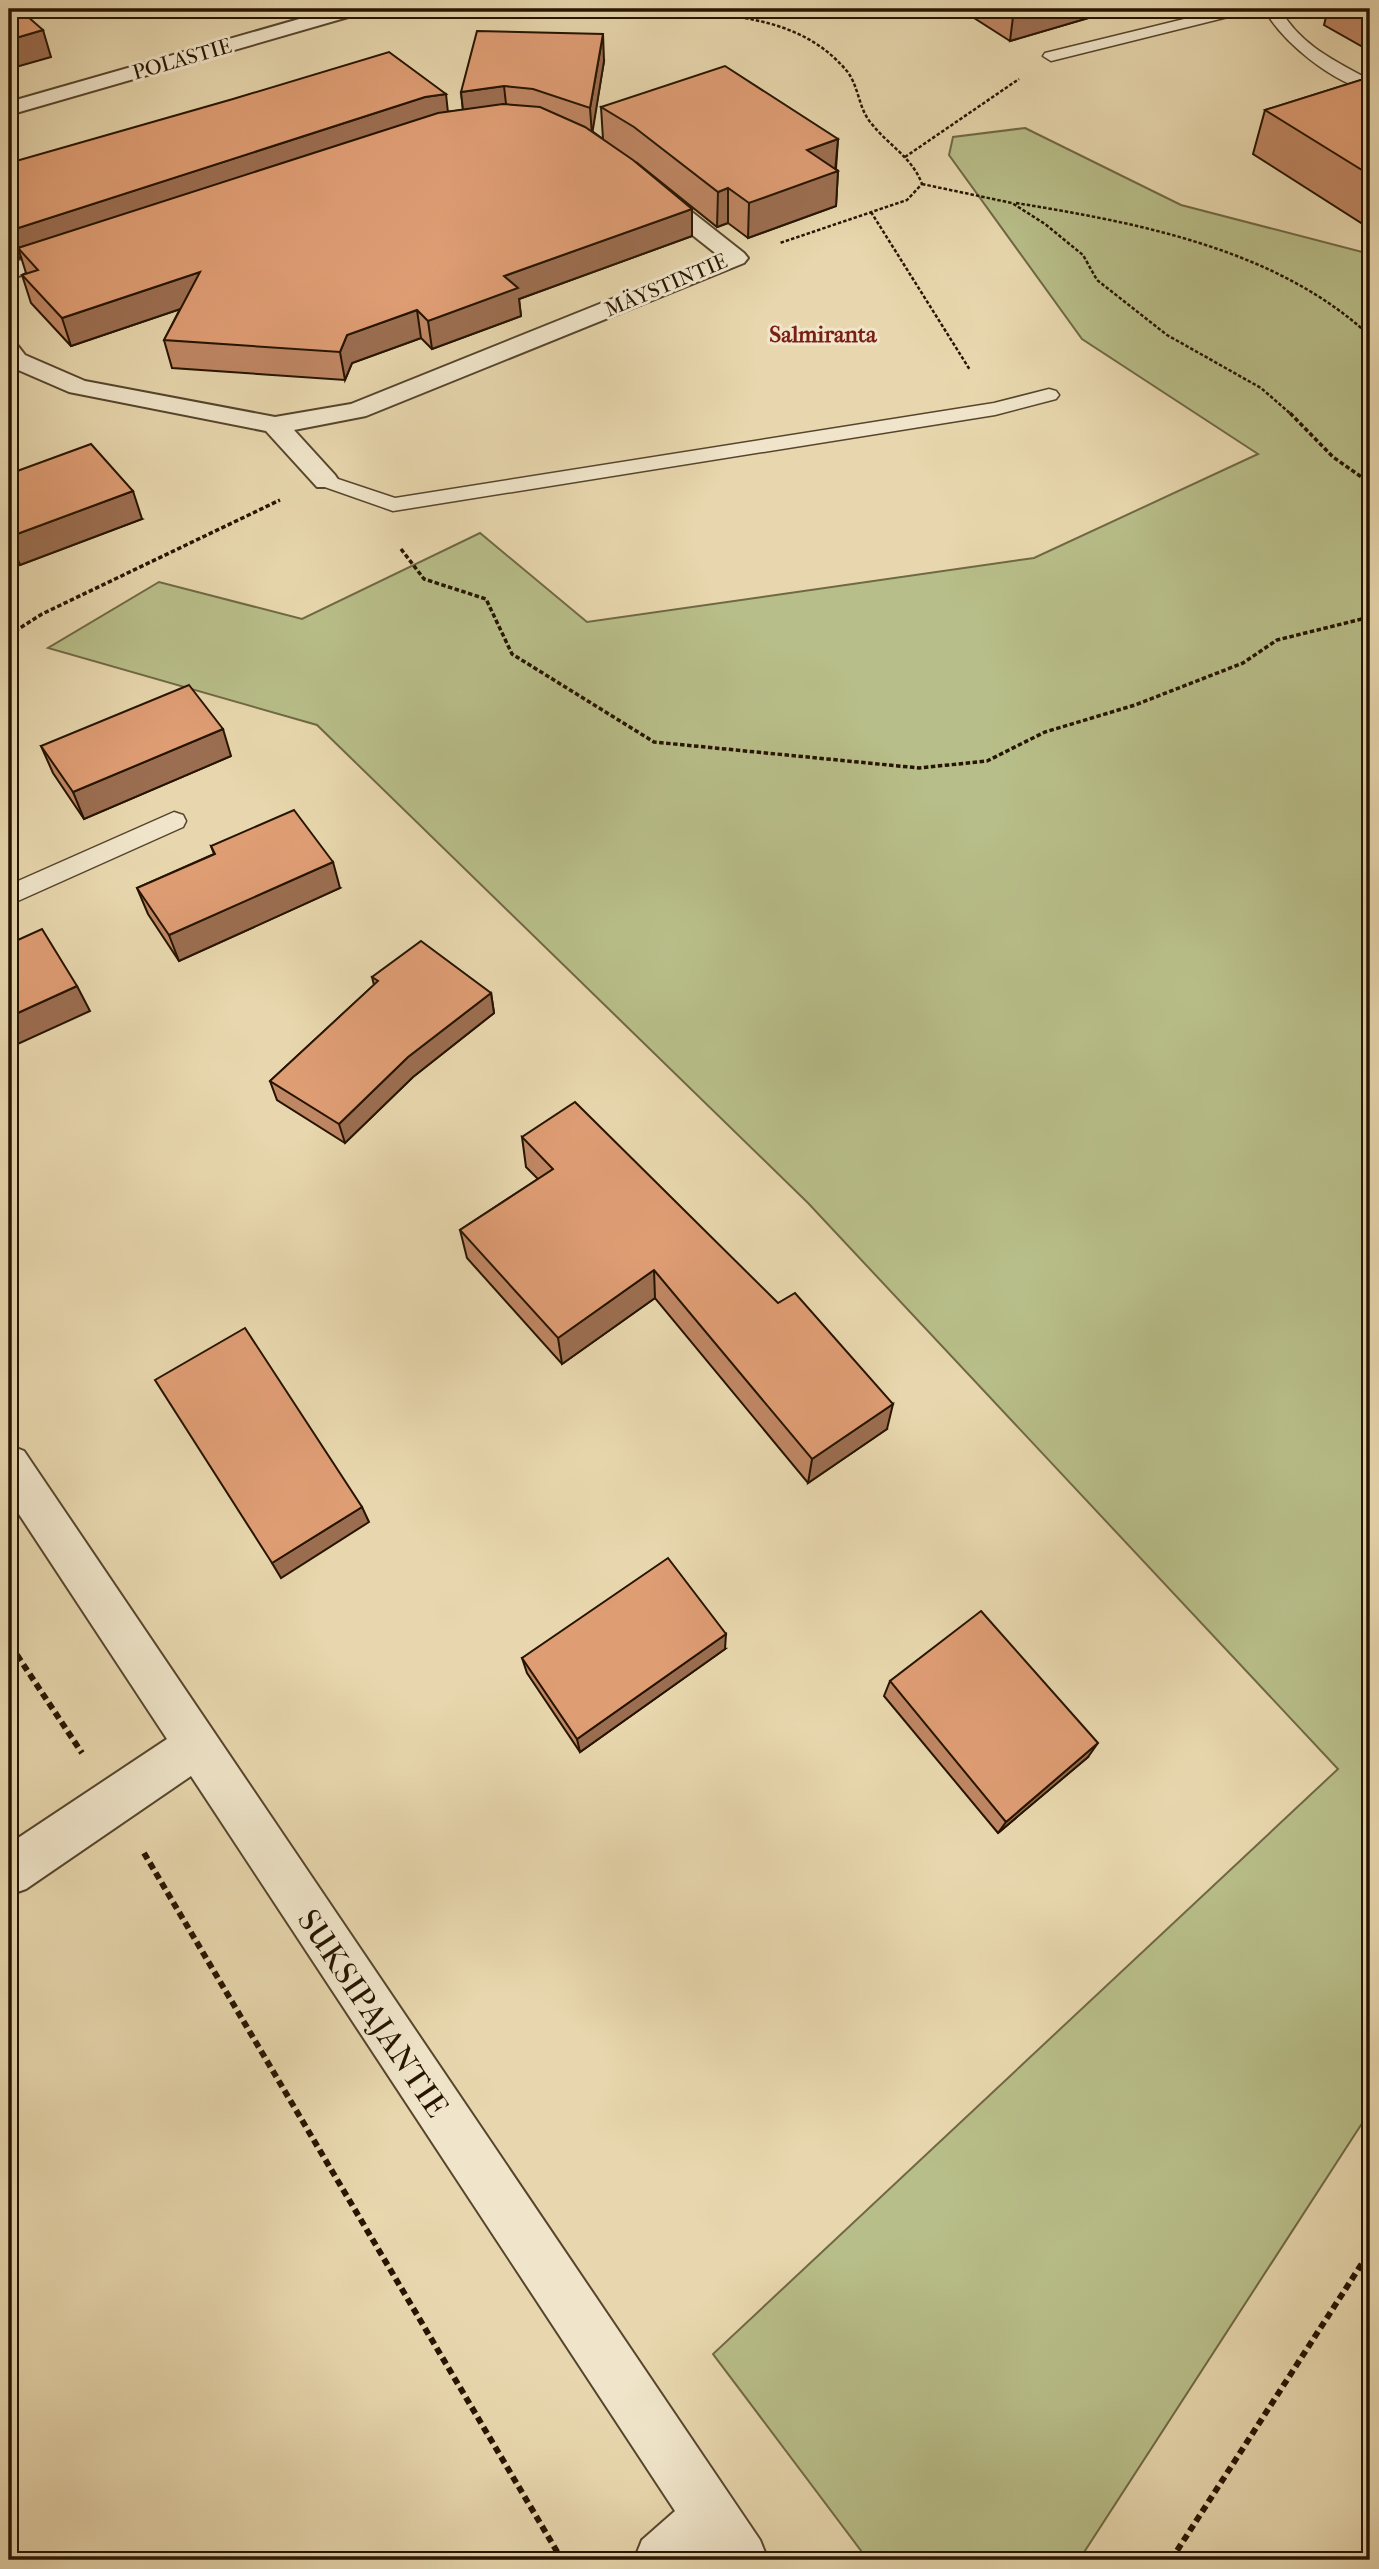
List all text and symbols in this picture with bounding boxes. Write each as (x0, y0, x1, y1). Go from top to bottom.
street label: POLASTIE (130, 33, 234, 85)
street label: MÄYSTINTIE (601, 248, 731, 322)
district label: Salmiranta (769, 321, 878, 348)
street label: SUKSIPAJANTIE (290, 1903, 456, 2124)

